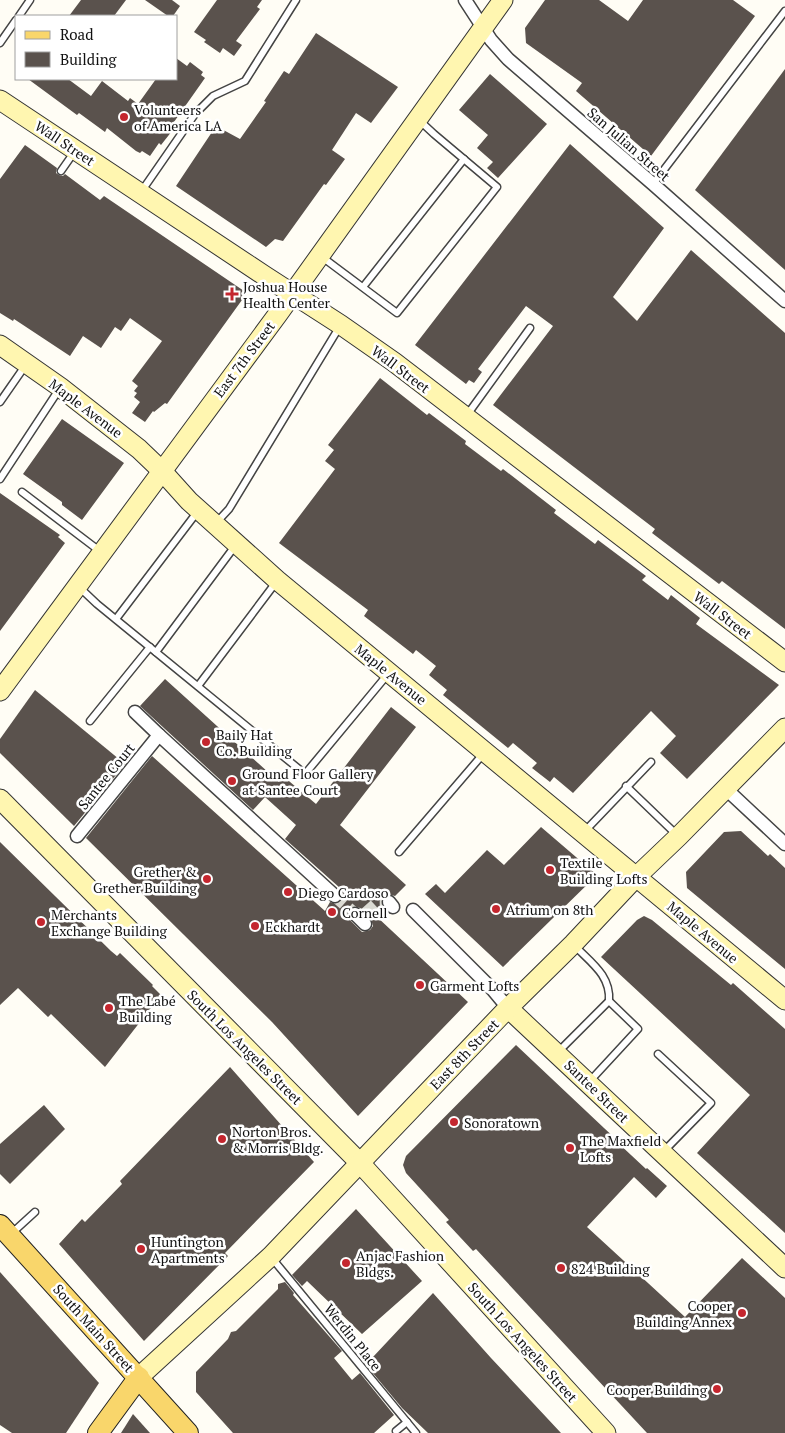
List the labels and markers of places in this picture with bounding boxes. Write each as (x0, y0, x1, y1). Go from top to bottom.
place label: Volunteers of America LA (134, 100, 223, 135)
marker: Volunteers of America LA (118, 111, 130, 123)
place label: Joshua House Health Center (243, 277, 331, 312)
marker: Joshua House Health Center (225, 287, 239, 301)
place label: Baily Hat Co. Building (216, 725, 293, 760)
marker: Baily Hat Co. Building (200, 736, 212, 748)
place label: Ground Floor Gallery at Santee Court (242, 764, 374, 799)
marker: Ground Floor Gallery at Santee Court (226, 775, 238, 787)
place label: Textile Building Lofts (560, 853, 647, 888)
place label: Grether & Grether Building (93, 862, 198, 897)
marker: Textile Building Lofts (544, 864, 556, 876)
marker: Grether & Grether Building (201, 873, 213, 885)
place label: Diego Cardoso (298, 883, 389, 902)
marker: Diego Cardoso (282, 886, 294, 898)
place label: Atrium on 8th (506, 900, 594, 919)
place label: Cornell (342, 903, 388, 922)
marker: Atrium on 8th (490, 903, 502, 915)
place label: Merchants Exchange Building (51, 905, 168, 940)
marker: Cornell (326, 906, 338, 918)
marker: Merchants Exchange Building (35, 916, 47, 928)
place label: Eckhardt (265, 917, 321, 936)
marker: Eckhardt (249, 920, 261, 932)
place label: Garment Lofts (430, 976, 519, 995)
marker: Garment Lofts (414, 979, 426, 991)
place label: The Labé Building (119, 991, 176, 1026)
marker: The Labé Building (103, 1002, 115, 1014)
place label: Sonoratown (464, 1113, 540, 1132)
marker: Sonoratown (448, 1116, 460, 1128)
place label: Norton Bros. & Morris Bldg. (232, 1122, 324, 1157)
place label: The Maxfield Lofts (580, 1131, 661, 1166)
marker: Norton Bros. & Morris Bldg. (216, 1133, 228, 1145)
marker: The Maxfield Lofts (564, 1142, 576, 1154)
place label: Huntington Apartments (151, 1232, 225, 1267)
marker: Huntington Apartments (135, 1243, 147, 1255)
place label: Anjac Fashion Bldgs. (356, 1246, 445, 1281)
marker: Anjac Fashion Bldgs. (340, 1257, 352, 1269)
place label: 824 Building (571, 1259, 650, 1278)
marker: 824 Building (555, 1262, 567, 1274)
place label: Cooper Building Annex (636, 1296, 733, 1331)
marker: Cooper Building Annex (736, 1307, 748, 1319)
place label: Cooper Building (606, 1380, 708, 1399)
marker: Cooper Building (711, 1383, 723, 1395)

